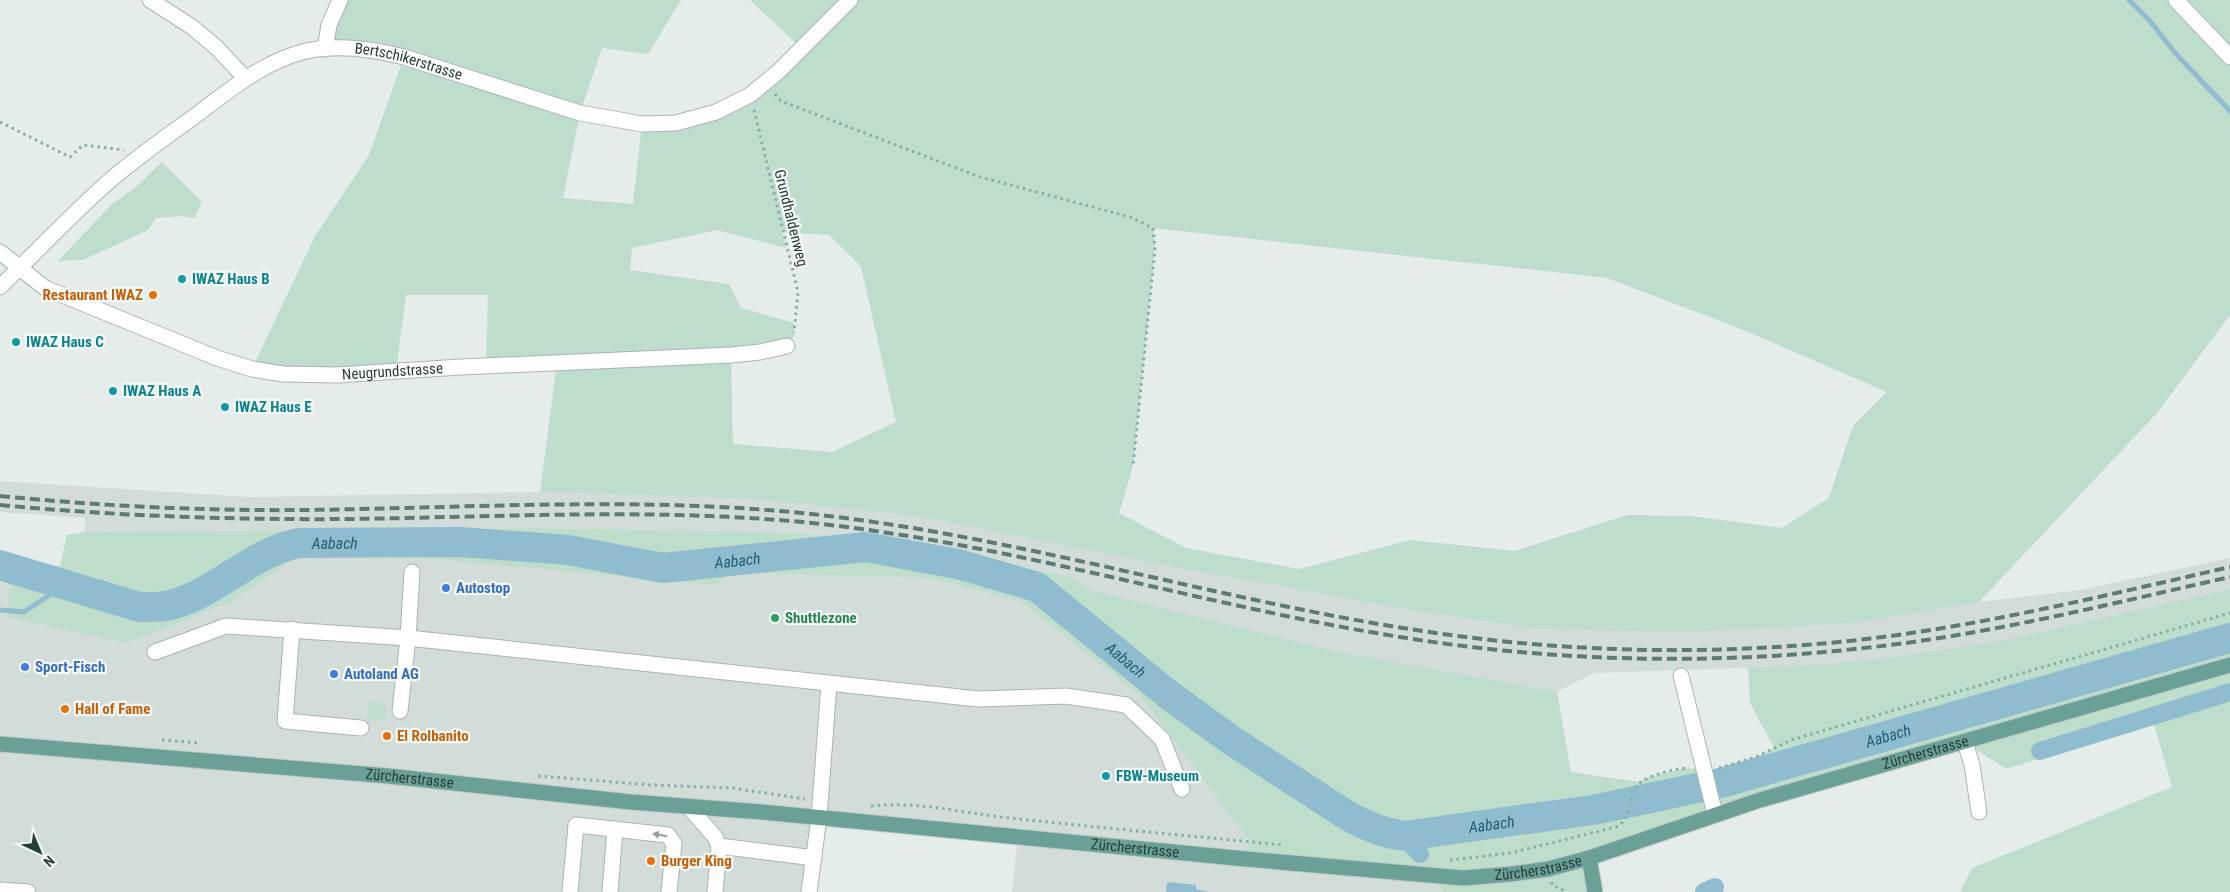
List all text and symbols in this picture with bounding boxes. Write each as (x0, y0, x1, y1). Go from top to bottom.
street label: Bertschikerstrasse (354, 39, 465, 84)
street label: Grundhaldenweg (770, 168, 812, 268)
place label: IWAZ Haus B (192, 270, 270, 288)
marker: IWAZ Haus B (176, 273, 188, 285)
place label: Restaurant IWAZ (43, 286, 143, 304)
marker: Restaurant IWAZ (147, 289, 159, 301)
place label: IWAZ Haus C (26, 333, 104, 351)
marker: IWAZ Haus C (10, 336, 22, 348)
street label: Neugrundstrasse (341, 359, 443, 384)
place label: IWAZ Haus A (123, 382, 201, 400)
marker: IWAZ Haus A (107, 385, 119, 397)
place label: IWAZ Haus E (235, 398, 312, 416)
marker: IWAZ Haus E (219, 401, 231, 413)
water label: Aabach (311, 533, 358, 552)
water label: Aabach (712, 548, 761, 572)
place label: Autostop (456, 579, 510, 597)
marker: Autostop (440, 582, 452, 594)
place label: Shuttlezone (785, 609, 857, 627)
marker: Shuttlezone (769, 612, 781, 624)
water label: Aabach (1101, 637, 1150, 682)
place label: Sport-Fisch (35, 658, 105, 676)
marker: Sport-Fisch (19, 661, 31, 673)
place label: Autoland AG (344, 665, 419, 683)
marker: Autoland AG (328, 668, 340, 680)
place label: Hall of Fame (75, 700, 150, 718)
marker: Hall of Fame (59, 703, 71, 715)
water label: Aabach (1862, 720, 1913, 751)
place label: El Rolbanito (397, 727, 469, 745)
marker: El Rolbanito (381, 730, 393, 742)
street label: Zürcherstrasse (1880, 732, 1971, 773)
street label: Zürcherstrasse (365, 765, 455, 792)
place label: FBW-Museum (1116, 767, 1199, 785)
marker: FBW-Museum (1100, 770, 1112, 782)
water label: Aabach (1466, 811, 1516, 837)
north arrow (15, 827, 65, 877)
one-way arrow (653, 831, 668, 839)
street label: Zürcherstrasse (1090, 835, 1180, 861)
street label: Zürcherstrasse (1494, 851, 1584, 884)
place label: Burger King (661, 852, 732, 870)
text: N (40, 853, 58, 870)
marker: Burger King (645, 855, 657, 867)

